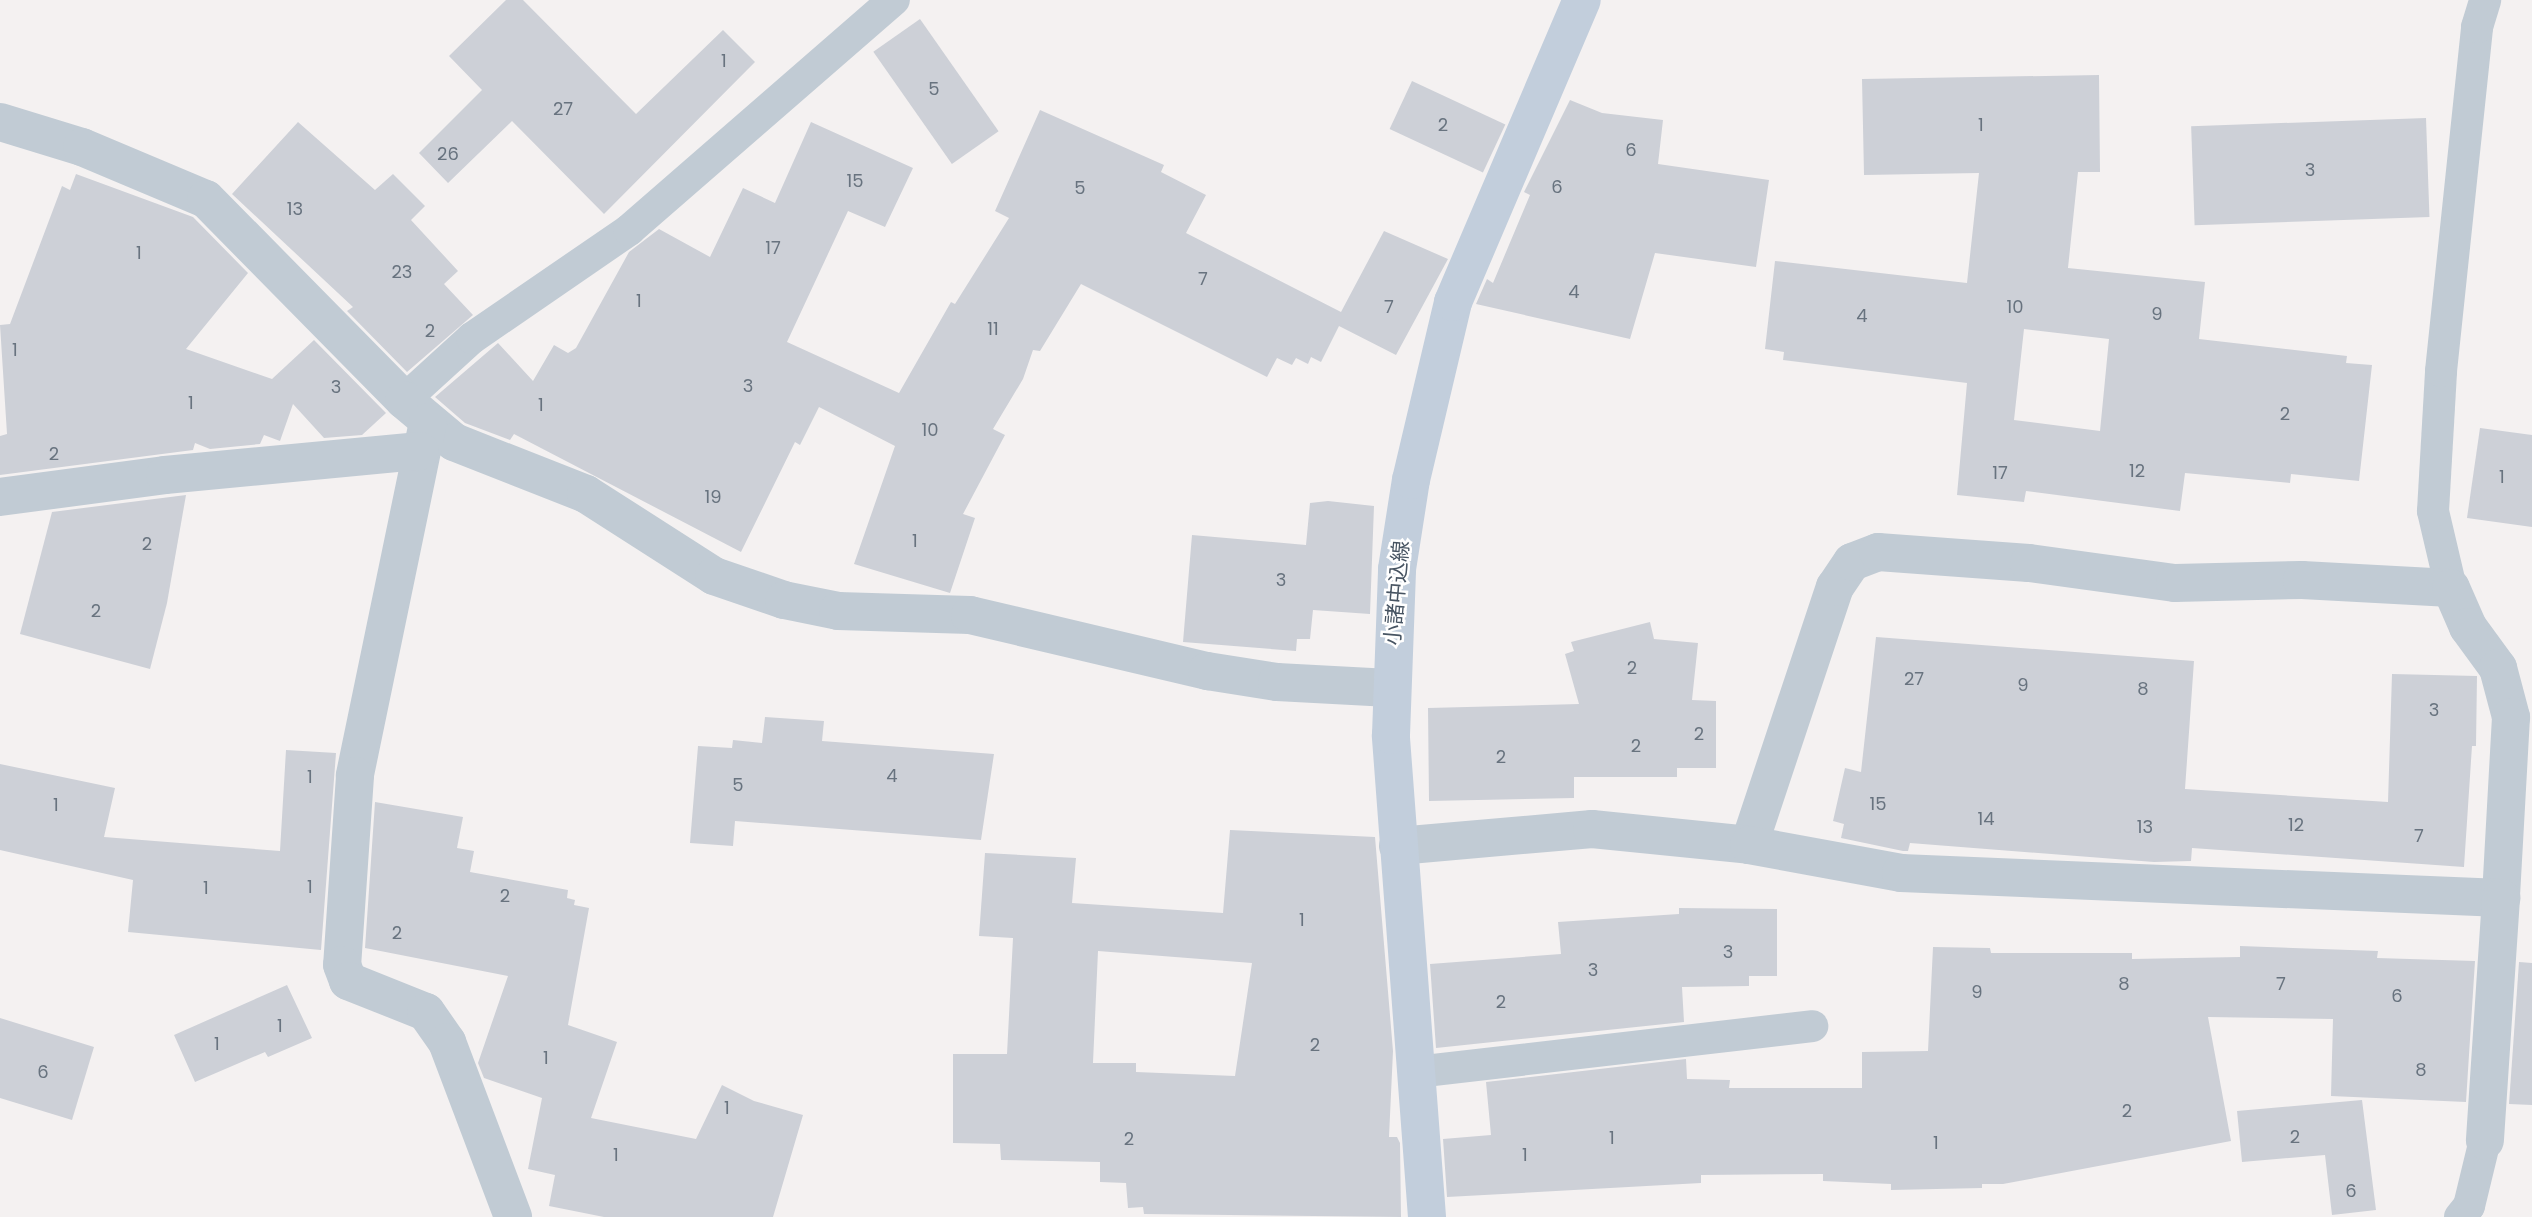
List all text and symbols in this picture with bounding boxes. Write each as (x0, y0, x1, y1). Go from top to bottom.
house number: 1 (721, 50, 727, 72)
house number: 5 (928, 78, 940, 100)
house number: 27 (553, 98, 573, 120)
house number: 2 (1438, 114, 1448, 136)
house number: 1 (1978, 114, 1984, 136)
house number: 6 (1625, 139, 1637, 161)
house number: 26 (437, 143, 459, 165)
house number: 3 (2305, 159, 2315, 181)
house number: 15 (846, 170, 864, 192)
house number: 6 (1551, 176, 1563, 198)
house number: 5 (1074, 177, 1086, 199)
house number: 13 (287, 198, 303, 220)
house number: 17 (765, 237, 781, 259)
house number: 1 (136, 242, 142, 264)
house number: 23 (392, 261, 412, 283)
house number: 7 (1198, 268, 1208, 290)
house number: 4 (1568, 281, 1580, 303)
house number: 1 (636, 290, 642, 312)
house number: 7 (1384, 296, 1394, 318)
house number: 10 (2006, 296, 2024, 318)
house number: 9 (2151, 303, 2163, 325)
house number: 4 (1856, 305, 1868, 327)
house number: 11 (987, 318, 999, 340)
house number: 2 (425, 320, 435, 342)
house number: 1 (12, 339, 18, 361)
house number: 3 (743, 375, 753, 397)
house number: 3 (331, 376, 341, 398)
house number: 1 (188, 392, 194, 414)
house number: 1 (538, 394, 544, 416)
house number: 2 (2280, 403, 2290, 425)
house number: 10 (921, 419, 939, 441)
house number: 2 (49, 443, 59, 465)
house number: 12 (2129, 460, 2145, 482)
house number: 17 (1992, 462, 2008, 484)
house number: 1 (2499, 466, 2505, 488)
house number: 19 (704, 486, 722, 508)
house number: 1 (912, 530, 918, 552)
house number: 2 (142, 533, 152, 555)
street label: 小諸中込線 (1380, 540, 1414, 646)
house number: 3 (1276, 569, 1286, 591)
house number: 2 (91, 600, 101, 622)
house number: 2 (1627, 657, 1637, 679)
house number: 27 (1904, 668, 1924, 690)
house number: 9 (2017, 674, 2029, 696)
house number: 8 (2137, 678, 2149, 700)
house number: 3 (2429, 699, 2439, 721)
house number: 2 (1694, 723, 1704, 745)
house number: 2 (1631, 735, 1641, 757)
house number: 2 (1496, 746, 1506, 768)
house number: 4 (886, 765, 898, 787)
house number: 1 (307, 766, 313, 788)
house number: 5 (732, 774, 744, 796)
house number: 15 (1869, 793, 1887, 815)
house number: 1 (53, 794, 59, 816)
house number: 14 (1977, 808, 1995, 830)
house number: 12 (2288, 814, 2304, 836)
house number: 13 (2137, 816, 2153, 838)
house number: 7 (2414, 825, 2424, 847)
house number: 1 (307, 876, 313, 898)
house number: 1 (203, 877, 209, 899)
house number: 2 (500, 885, 510, 907)
house number: 1 (1299, 909, 1305, 931)
house number: 2 (392, 922, 402, 944)
house number: 3 (1723, 941, 1733, 963)
house number: 3 (1588, 959, 1598, 981)
house number: 8 (2118, 973, 2130, 995)
house number: 7 (2276, 973, 2286, 995)
house number: 9 (1971, 981, 1983, 1003)
house number: 6 (2391, 985, 2403, 1007)
house number: 2 (1496, 991, 1506, 1013)
house number: 1 (277, 1015, 283, 1037)
house number: 1 (214, 1033, 220, 1055)
house number: 2 (1310, 1034, 1320, 1056)
house number: 1 (543, 1047, 549, 1069)
house number: 8 (2415, 1059, 2427, 1081)
house number: 6 (37, 1061, 49, 1083)
house number: 1 (724, 1097, 730, 1119)
house number: 2 (2122, 1100, 2132, 1122)
house number: 2 (2290, 1126, 2300, 1148)
house number: 1 (1609, 1127, 1615, 1149)
house number: 2 (1124, 1128, 1134, 1150)
house number: 1 (1933, 1132, 1939, 1154)
house number: 1 (613, 1144, 619, 1166)
house number: 1 (1522, 1144, 1528, 1166)
house number: 6 (2345, 1180, 2357, 1202)

